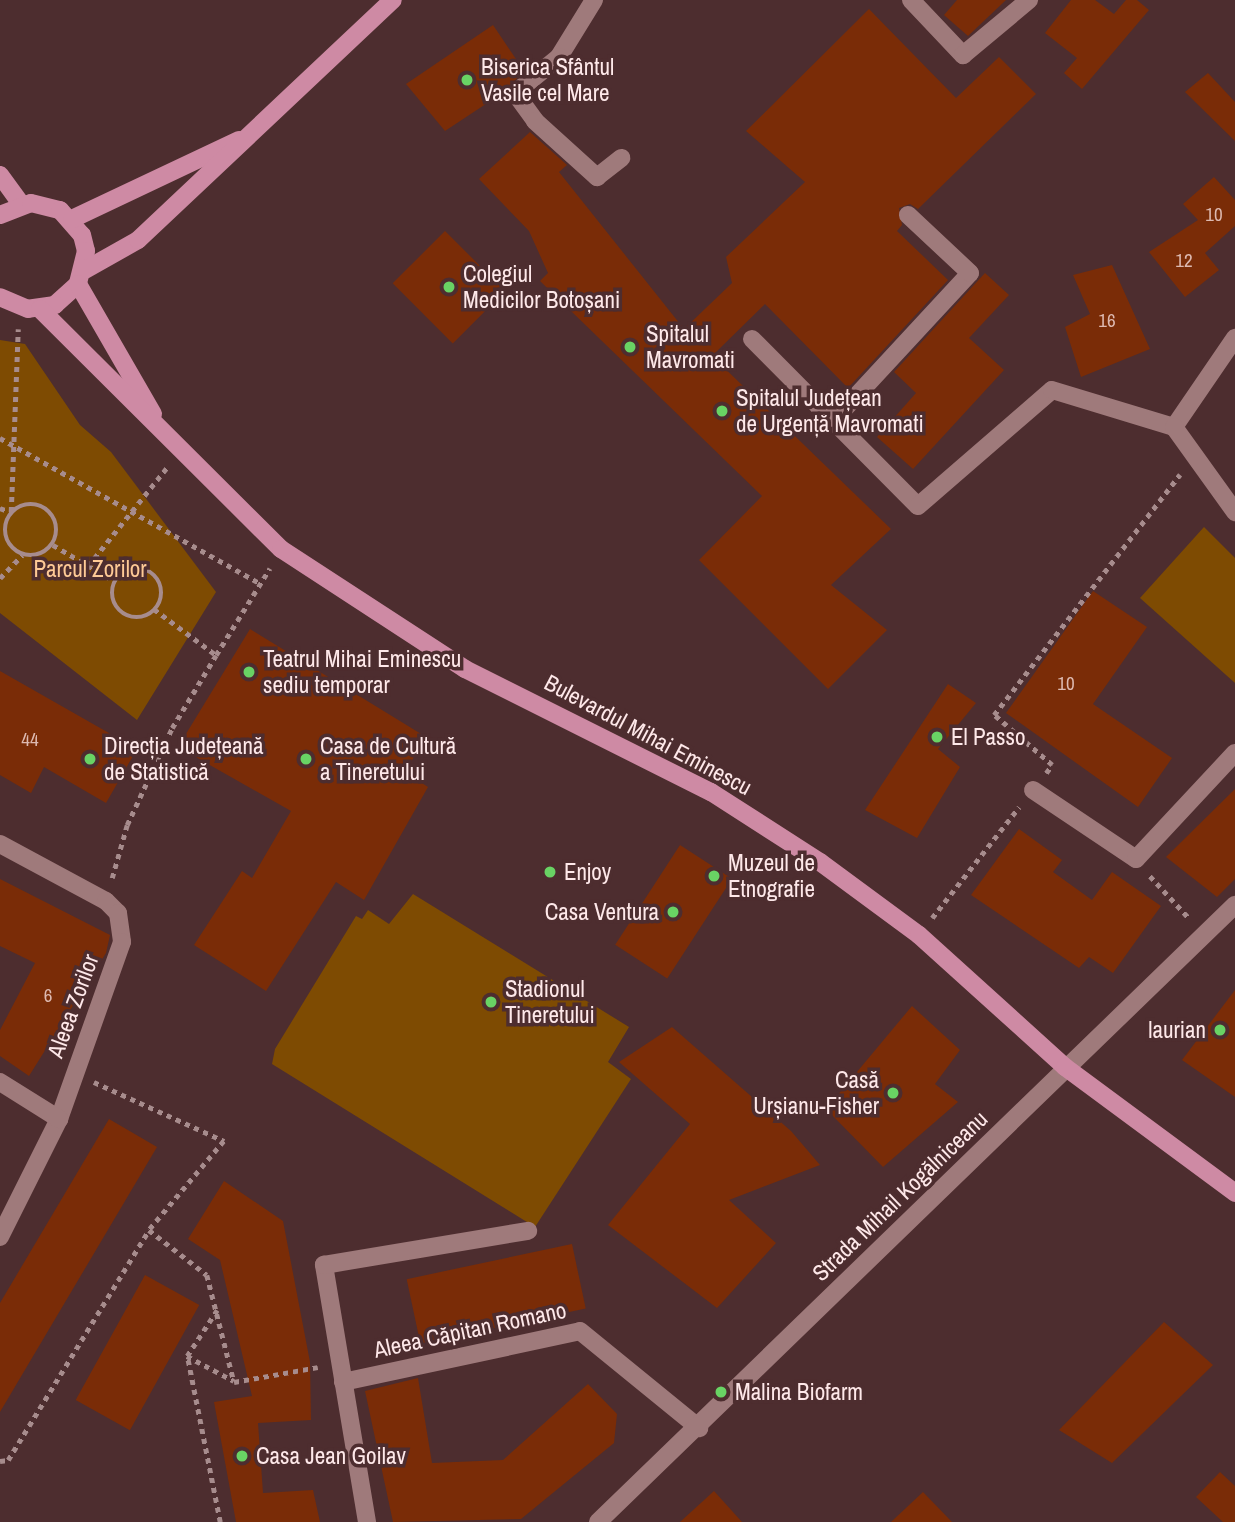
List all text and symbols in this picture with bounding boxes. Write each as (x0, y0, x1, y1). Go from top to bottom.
place label: Biserica Sfântul Vasile cel Mare (481, 53, 614, 107)
marker: Biserica Sfântul Vasile cel Mare (459, 72, 475, 88)
house number: 10 (1205, 204, 1223, 226)
house number: 12 (1175, 250, 1193, 272)
place label: Colegiul Medicilor Botoșani (463, 260, 620, 314)
marker: Colegiul Medicilor Botoșani (441, 279, 457, 295)
house number: 16 (1098, 310, 1116, 332)
place label: Spitalul Mavromati (646, 320, 735, 374)
marker: Spitalul Mavromati (620, 337, 640, 357)
place label: Spitalul Județean de Urgență Mavromati (736, 384, 924, 438)
marker: Spitalul Județean de Urgență Mavromati (714, 403, 730, 419)
park label: Parcul Zorilor (33, 555, 147, 583)
place label: Teatrul Mihai Eminescu sediu temporar (263, 645, 461, 699)
marker: Teatrul Mihai Eminescu sediu temporar (241, 664, 257, 680)
street label: Bulevardul Mihai Eminescu (540, 669, 756, 801)
house number: 10 (1057, 673, 1075, 695)
place label: El Passo (951, 723, 1025, 751)
house number: 44 (21, 729, 39, 751)
marker: El Passo (929, 729, 945, 745)
place label: Direcția Județeană de Statistică (104, 732, 263, 786)
place label: Casa de Cultură a Tineretului (320, 732, 456, 786)
marker: Direcția Județeană de Statistică (82, 751, 98, 767)
marker: Casa de Cultură a Tineretului (298, 751, 314, 767)
place label: Muzeul de Etnografie (728, 849, 815, 903)
place label: Enjoy (564, 858, 611, 886)
marker: Enjoy (542, 864, 558, 880)
marker: Muzeul de Etnografie (706, 868, 722, 884)
place label: Casa Ventura (545, 898, 659, 926)
marker: Casa Ventura (665, 904, 681, 920)
street label: Aleea Zorilor (42, 951, 104, 1061)
place label: Stadionul Tineretului (505, 975, 595, 1029)
house number: 6 (44, 985, 52, 1007)
marker: Stadionul Tineretului (483, 994, 499, 1010)
place label: laurian (1148, 1016, 1206, 1044)
marker: laurian (1212, 1022, 1228, 1038)
place label: Casă Urșianu-Fisher (753, 1066, 879, 1120)
marker: Casă Urșianu-Fisher (885, 1085, 901, 1101)
street label: Strada Mihail Kogălniceanu (807, 1105, 993, 1287)
street label: Aleea Căpitan Romano (371, 1296, 569, 1364)
place label: Malina Biofarm (735, 1378, 863, 1406)
marker: Malina Biofarm (713, 1384, 729, 1400)
place label: Casa Jean Goilav (256, 1442, 406, 1470)
marker: Casa Jean Goilav (234, 1448, 250, 1464)

